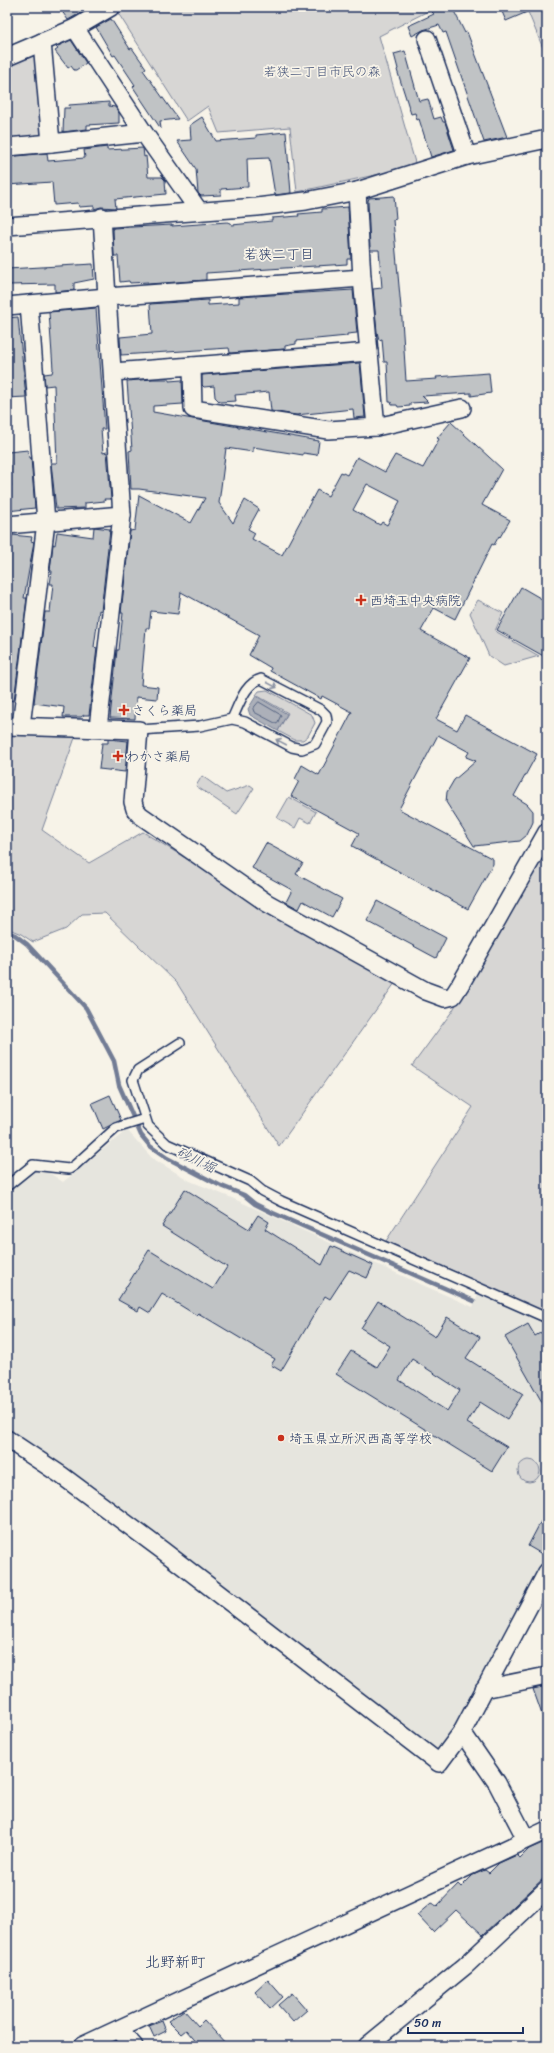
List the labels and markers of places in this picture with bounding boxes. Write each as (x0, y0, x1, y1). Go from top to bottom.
place label: 西埼玉中央病院 (370, 589, 461, 612)
marker: 西埼玉中央病院 (355, 594, 367, 606)
place label: さくら薬局 (132, 699, 197, 722)
marker: さくら薬局 (119, 705, 129, 715)
place label: わかさ薬局 (126, 745, 191, 768)
marker: わかさ薬局 (113, 751, 123, 761)
place label: 埼玉県立所沢西高等学校 (289, 1427, 432, 1450)
marker: 埼玉県立所沢西高等学校 (276, 1433, 286, 1443)

